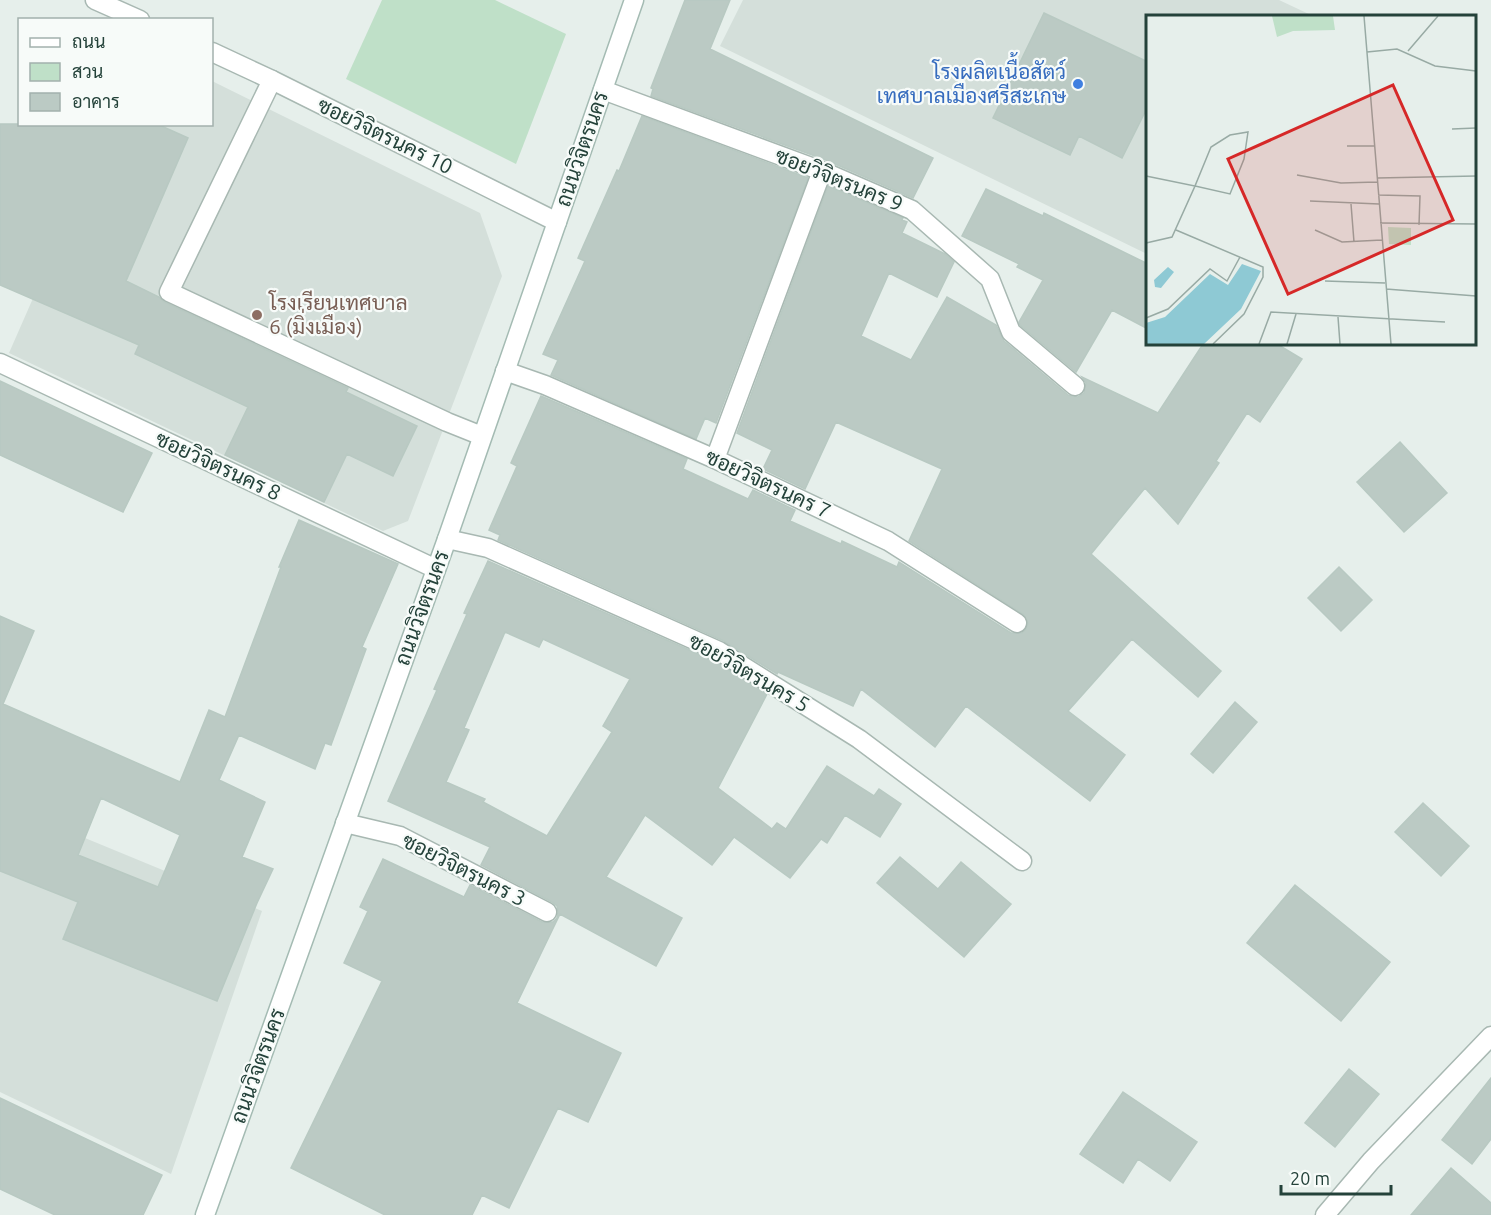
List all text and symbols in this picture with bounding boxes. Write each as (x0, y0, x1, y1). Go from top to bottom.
inset map (1146, 15, 1476, 345)
legend (18, 18, 213, 126)
text: ถนน (72, 31, 105, 51)
place label: โรงผลิตเนื้อสัตว์ เทศบาลเมืองศรีสะเกษ (877, 52, 1067, 107)
text: สวน (72, 61, 103, 81)
marker: โรงผลิตเนื้อสัตว์ เทศบาลเมืองศรีสะเกษ (1071, 77, 1085, 91)
street label: ถนนวิจิตรนคร (550, 88, 612, 210)
text: อาคาร (72, 91, 120, 111)
street label: ซอยวิจิตรนคร 10 (314, 92, 457, 178)
street label: ซอยวิจิตรนคร 9 (772, 143, 907, 216)
place label: โรงเรียนเทศบาล 6 (มิ่งเมือง) (268, 290, 408, 338)
marker: โรงเรียนเทศบาล 6 (มิ่งเมือง) (250, 308, 264, 322)
street label: ซอยวิจิตรนคร 8 (152, 426, 285, 505)
street label: ซอยวิจิตรนคร 7 (702, 444, 835, 523)
street label: ถนนวิจิตรนคร (389, 547, 453, 668)
street label: ซอยวิจิตรนคร 5 (685, 628, 814, 716)
street label: ซอยวิจิตรนคร 3 (399, 828, 530, 911)
street label: ถนนวิจิตรนคร (225, 1005, 289, 1126)
scale bar (1281, 1158, 1390, 1196)
text: 20 m (1290, 1168, 1330, 1188)

